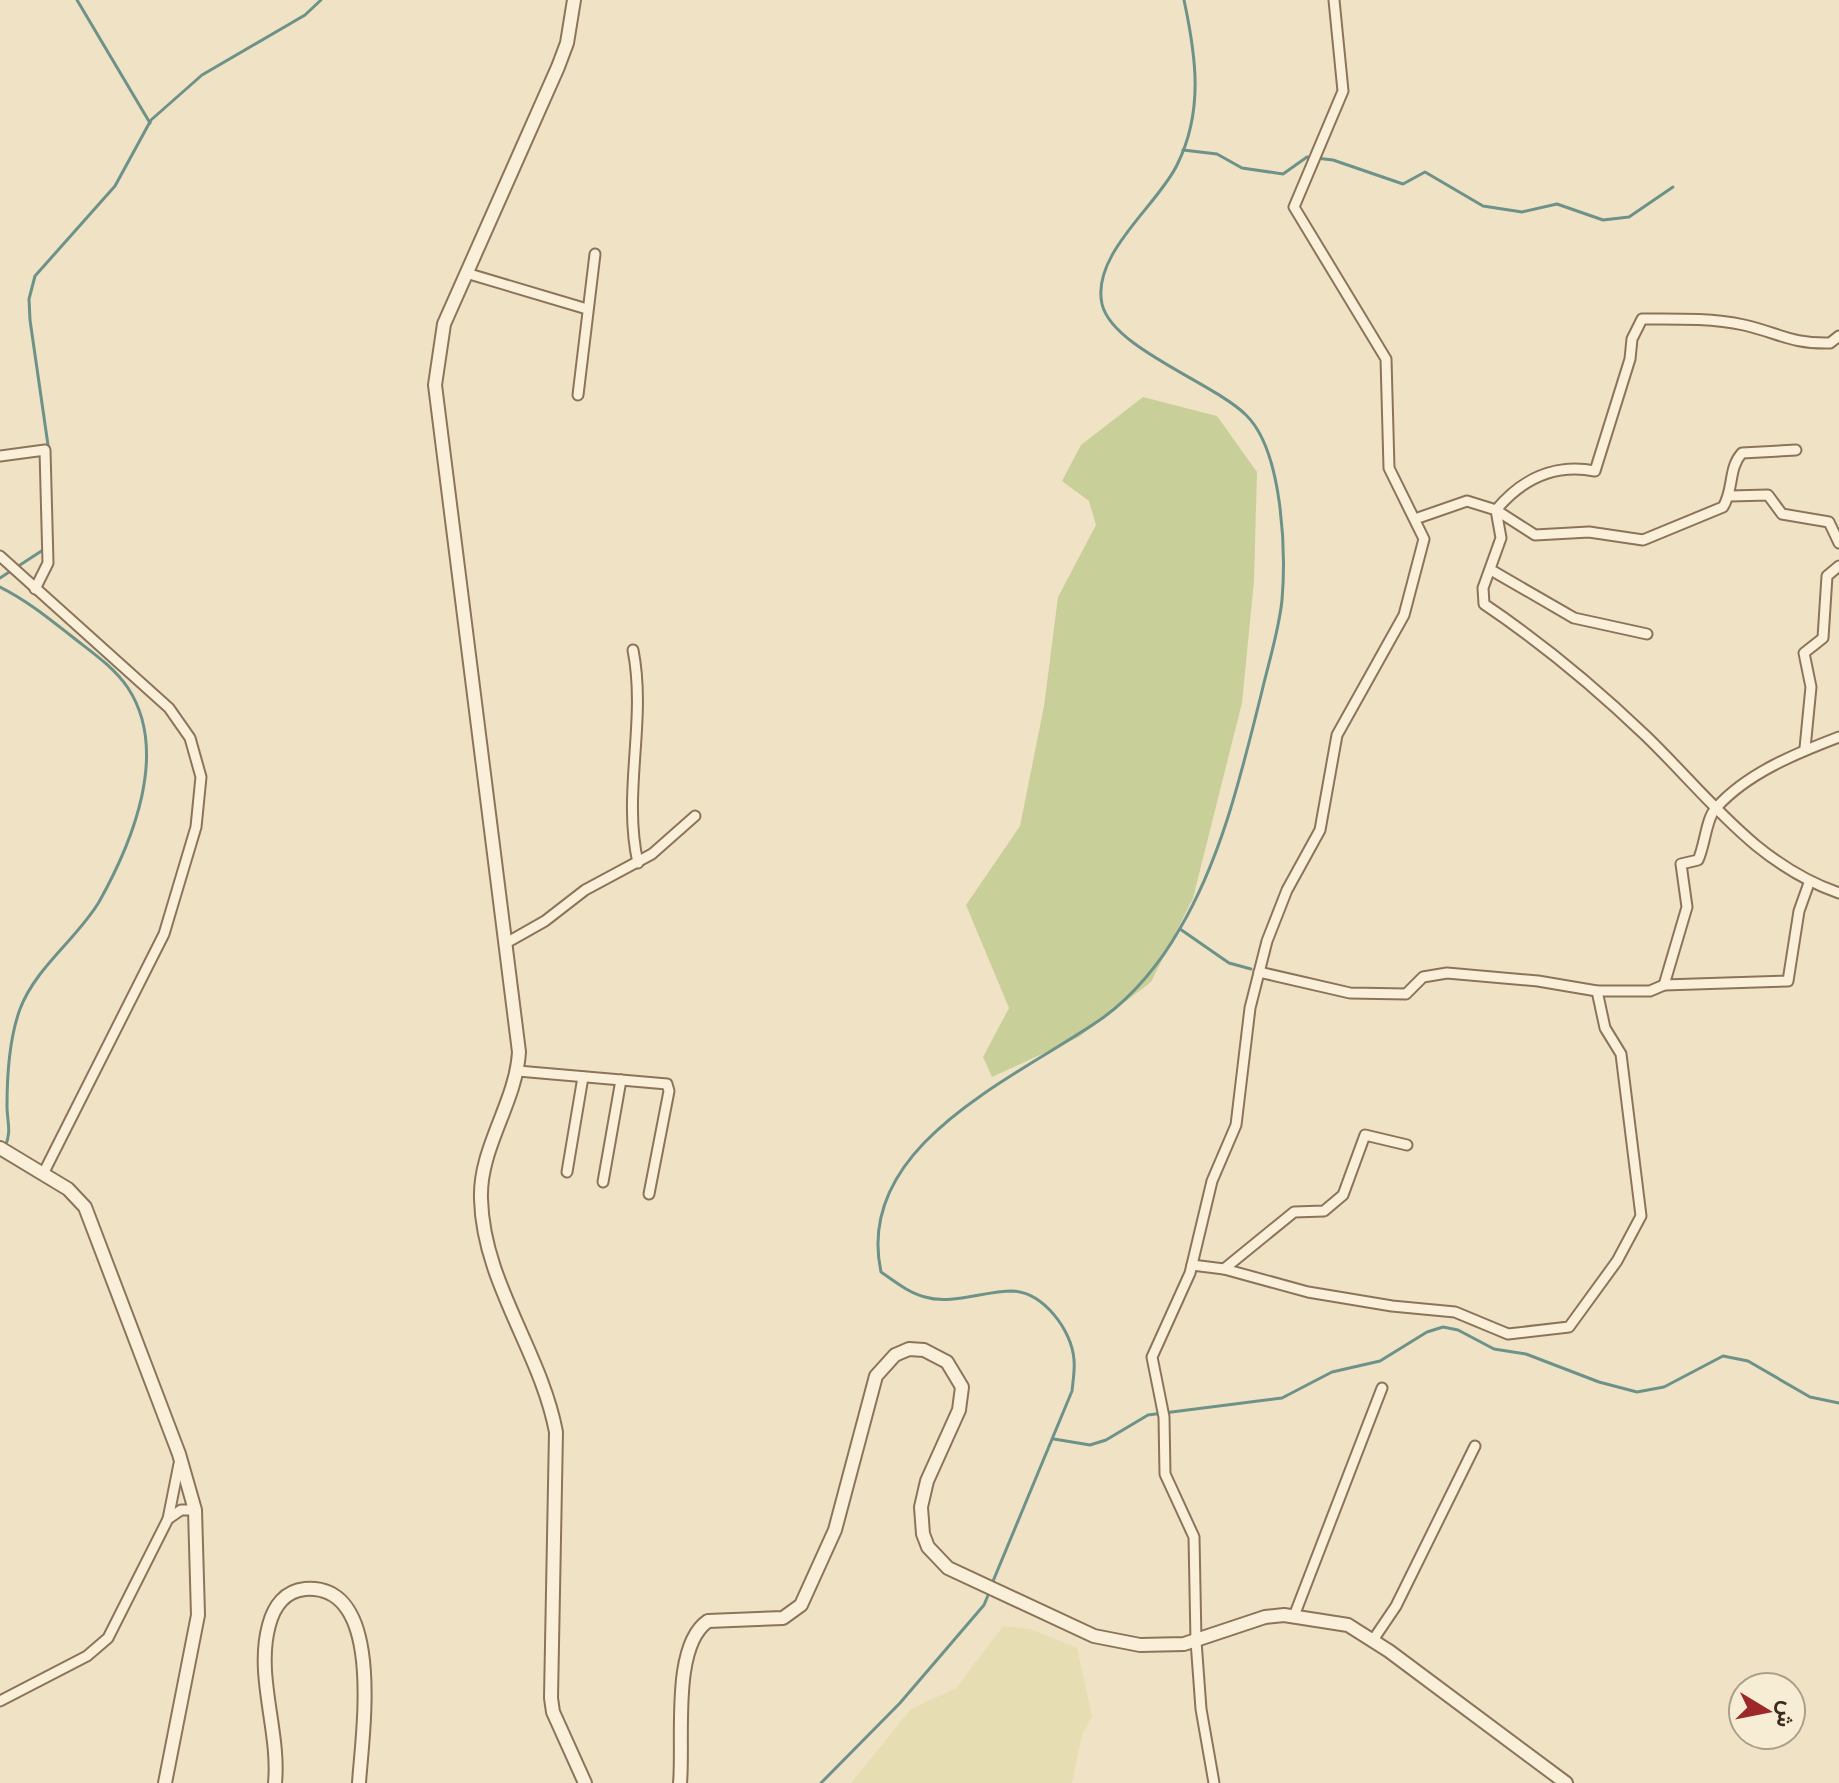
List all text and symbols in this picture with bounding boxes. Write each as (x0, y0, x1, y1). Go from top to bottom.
north arrow (1727, 1671, 1807, 1751)
text: ش (1771, 1699, 1804, 1730)

